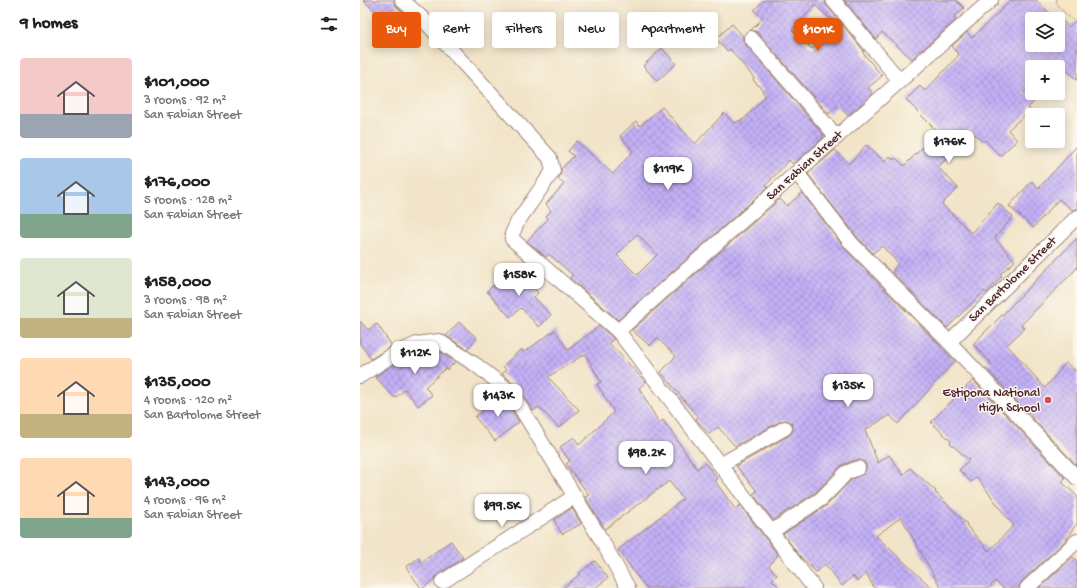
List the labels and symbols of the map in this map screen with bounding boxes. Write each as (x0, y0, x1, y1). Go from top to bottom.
pin: $101K (790, 18, 846, 52)
street label: San Fabian Street (764, 127, 847, 204)
pin: $176K (921, 130, 977, 164)
pin: $119K (640, 157, 696, 191)
street label: San Bartolome Street (966, 233, 1061, 326)
pin: $158K (491, 263, 547, 297)
pin: $112K (387, 341, 443, 375)
pin: $135K (820, 374, 876, 408)
pin: $143K (470, 384, 526, 418)
place label: Estipona National High School (943, 386, 1040, 416)
marker: Estipona National High School (1043, 395, 1053, 405)
pin: $98.2K (613, 441, 679, 475)
pin: $99.5K (469, 494, 535, 528)

